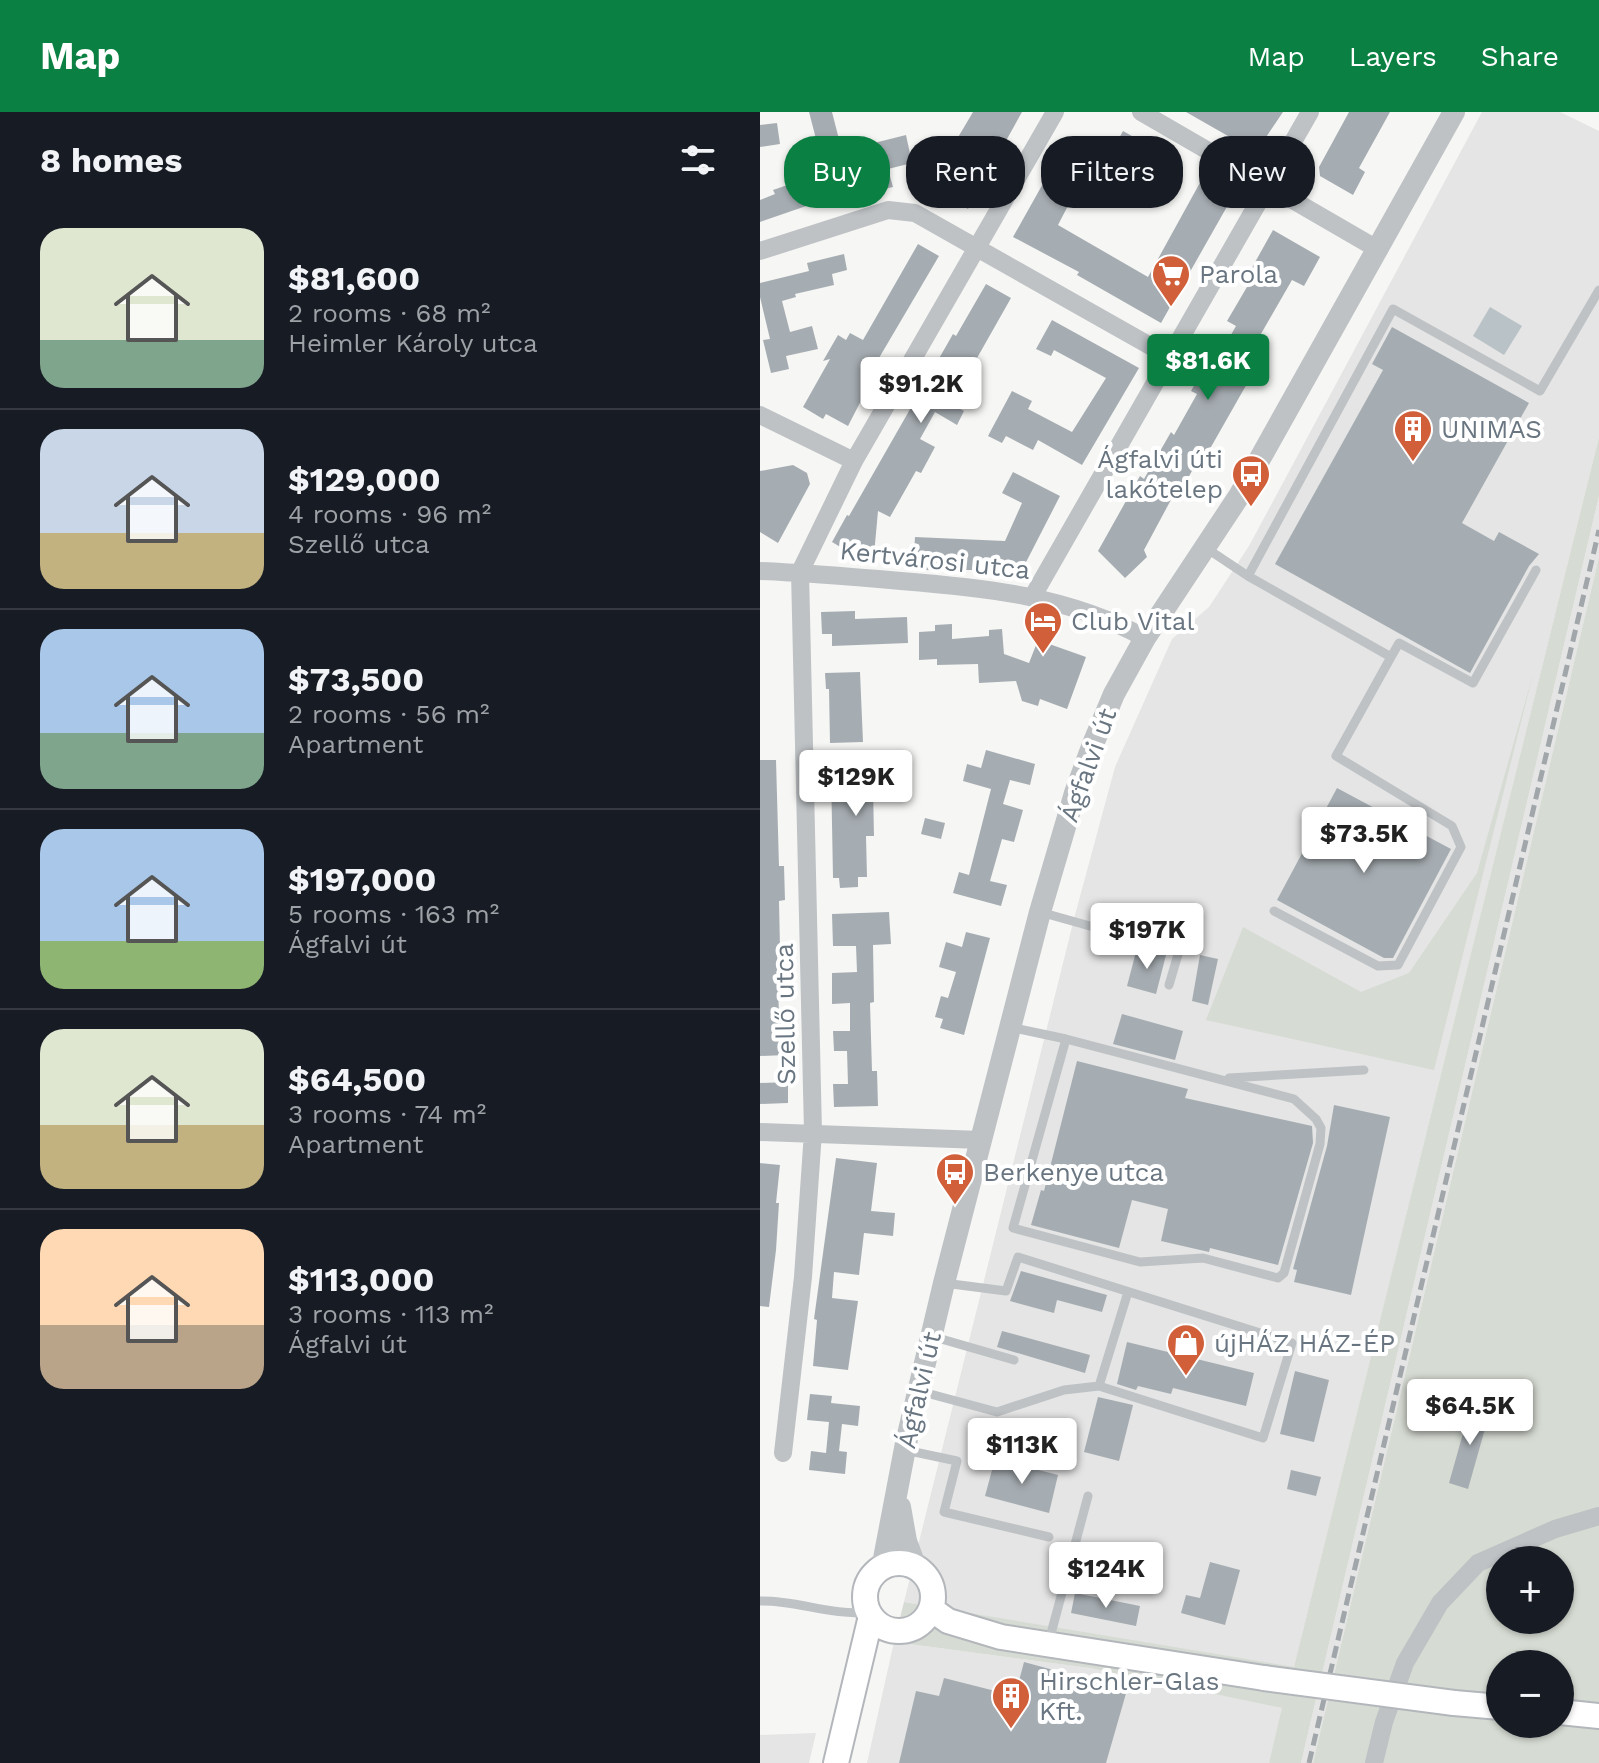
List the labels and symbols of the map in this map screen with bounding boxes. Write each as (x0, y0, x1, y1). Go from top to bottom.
supermarket icon: Parola (1150, 253, 1192, 308)
place label: Parola (1199, 259, 1278, 289)
pin: $81.6K (1143, 334, 1273, 402)
pin: $91.2K (856, 357, 986, 425)
building icon: UNIMAS (1392, 408, 1434, 463)
place label: UNIMAS (1441, 414, 1542, 444)
place label: Ágfalvi úti lakótelep (1097, 444, 1223, 504)
bus stop icon: Ágfalvi úti lakótelep (1230, 453, 1272, 508)
street label: Kertvárosi utca (838, 535, 1032, 585)
hotel icon: Club Vital (1022, 600, 1064, 655)
place label: Club Vital (1071, 606, 1194, 636)
street label: Ágfalvi út (1054, 704, 1122, 826)
pin: $129K (800, 750, 912, 818)
pin: $73.5K (1299, 807, 1429, 875)
pin: $197K (1091, 903, 1203, 971)
street label: Szellő utca (769, 943, 801, 1085)
bus stop icon: Berkenye utca (934, 1151, 976, 1206)
place label: Berkenye utca (983, 1157, 1164, 1187)
shop icon: újHÁZ HÁZ-ÉP (1165, 1322, 1207, 1377)
place label: újHÁZ HÁZ-ÉP (1214, 1328, 1395, 1358)
street label: Ágfalvi út (891, 1329, 947, 1451)
pin: $64.5K (1405, 1379, 1535, 1447)
pin: $113K (966, 1418, 1078, 1486)
pin: $124K (1050, 1542, 1162, 1610)
place label: Hirschler-Glas Kft. (1039, 1666, 1220, 1726)
building icon: Hirschler-Glas Kft. (990, 1675, 1032, 1730)

